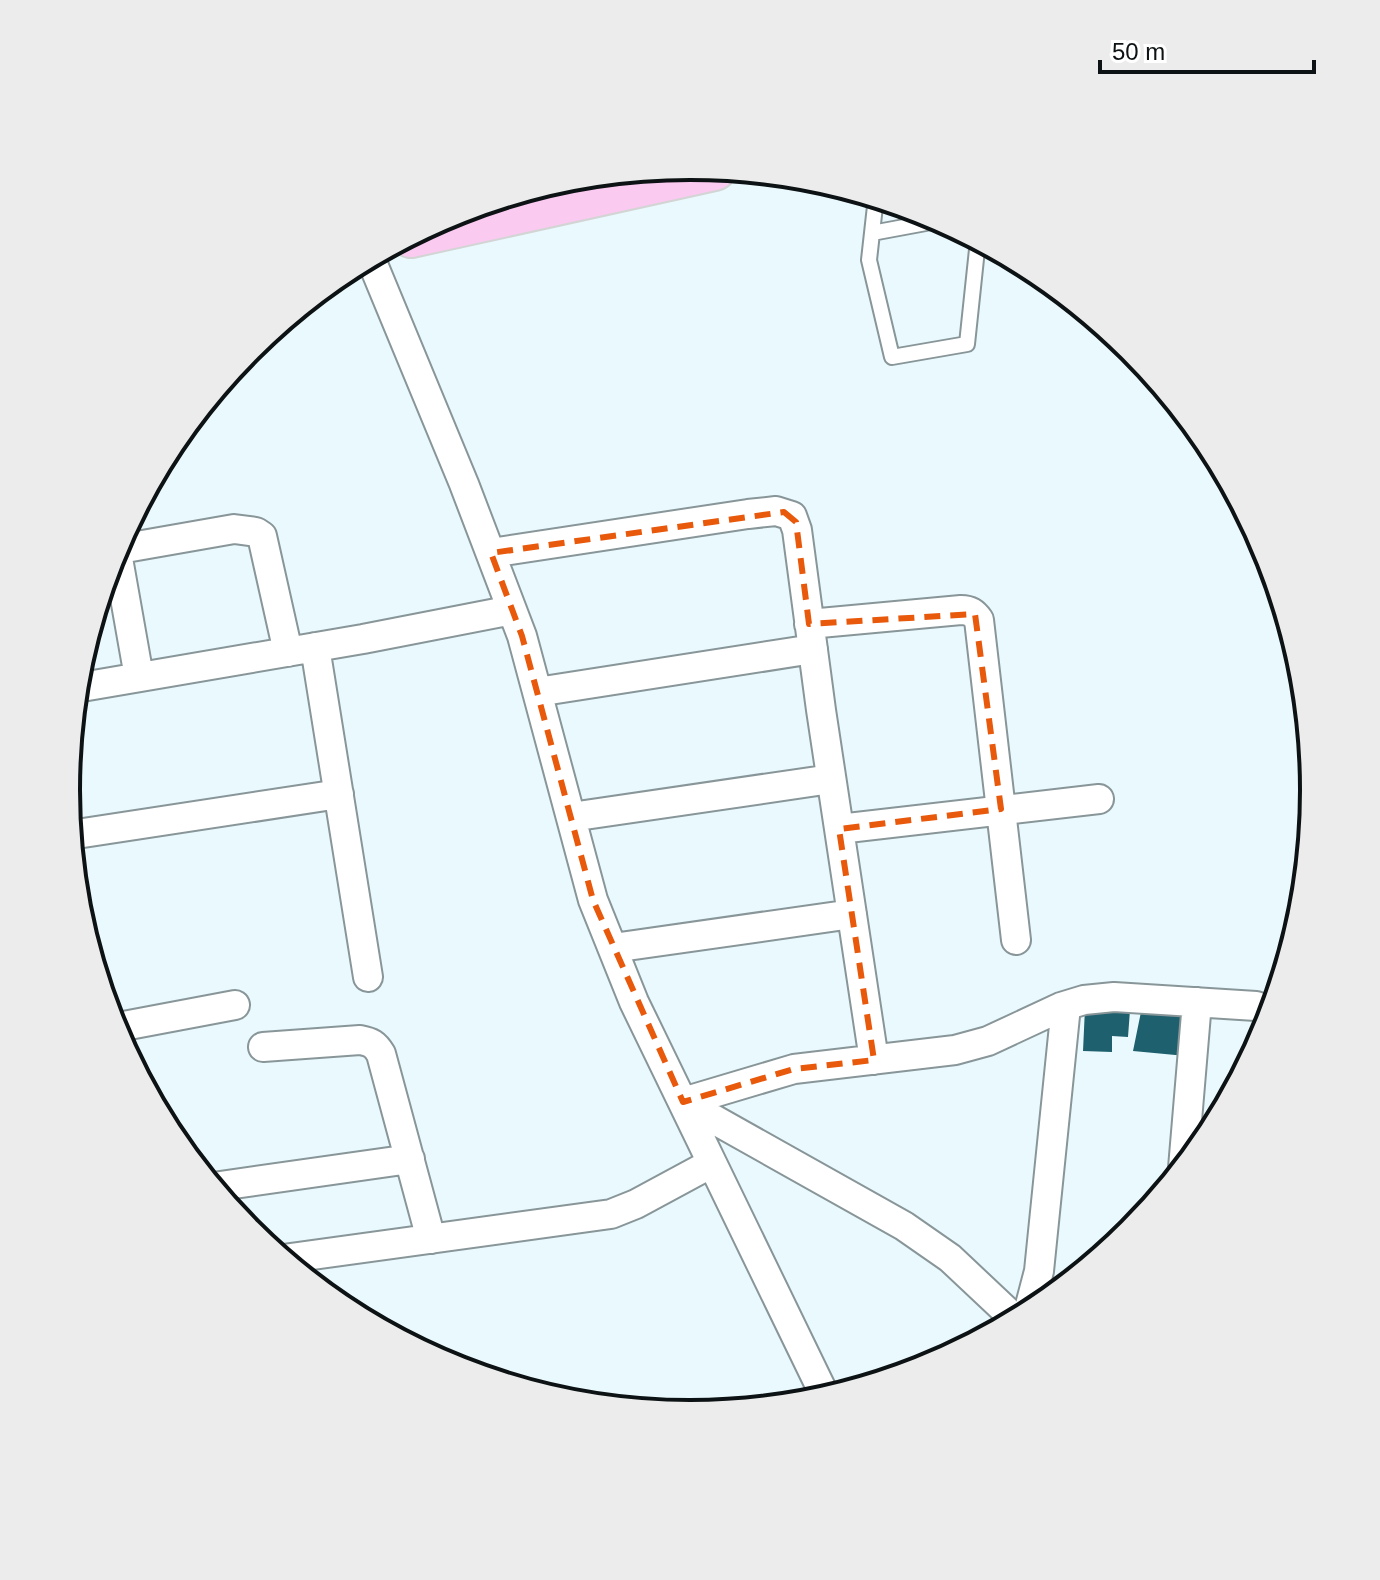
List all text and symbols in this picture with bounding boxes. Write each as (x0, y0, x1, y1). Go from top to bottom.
scale bar (1100, 24, 1314, 74)
text: 50 m (1112, 38, 1165, 65)

